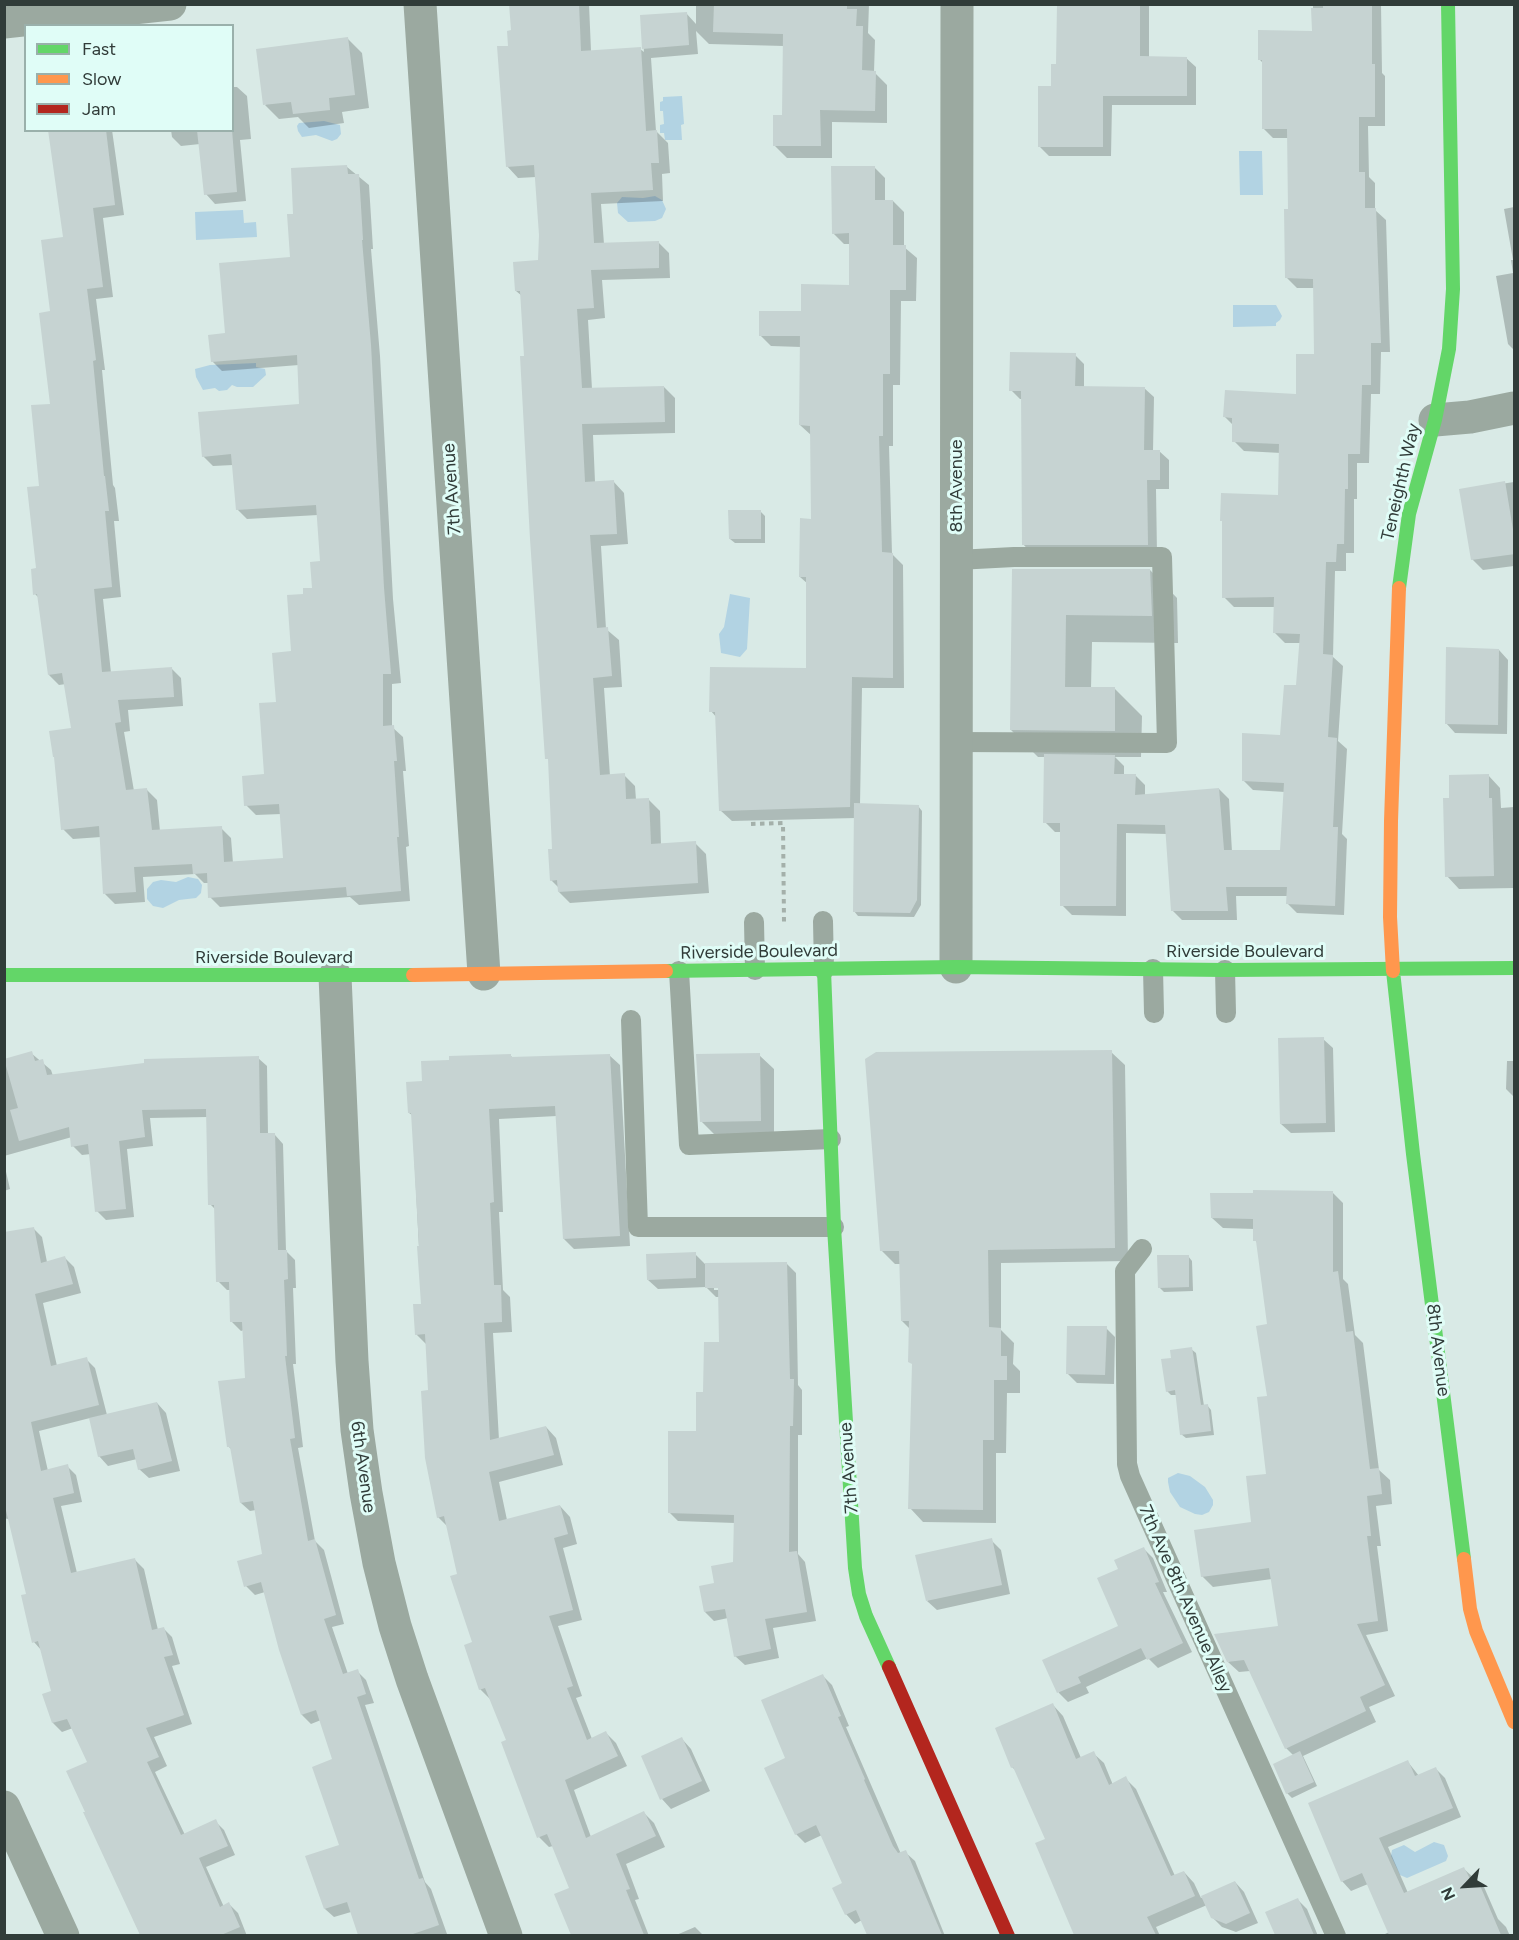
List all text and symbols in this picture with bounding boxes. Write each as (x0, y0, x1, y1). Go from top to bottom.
legend (24, 24, 234, 132)
text: Fast (82, 38, 116, 60)
text: Slow (82, 68, 121, 90)
text: Jam (82, 98, 116, 120)
street label: Teneighth Way (1377, 421, 1425, 543)
street label: 8th Avenue (946, 439, 968, 533)
street label: 7th Avenue (438, 442, 466, 536)
street label: Riverside Boulevard (680, 940, 838, 964)
street label: Riverside Boulevard (1166, 941, 1324, 963)
street label: Riverside Boulevard (195, 947, 353, 969)
street label: 8th Avenue (1422, 1302, 1454, 1398)
street label: 6th Avenue (346, 1420, 380, 1514)
street label: 7th Avenue (835, 1421, 863, 1515)
street label: 7th Ave 8th Avenue Alley (1134, 1502, 1236, 1696)
north arrow (1435, 1856, 1495, 1916)
text: N (1437, 1884, 1459, 1903)

